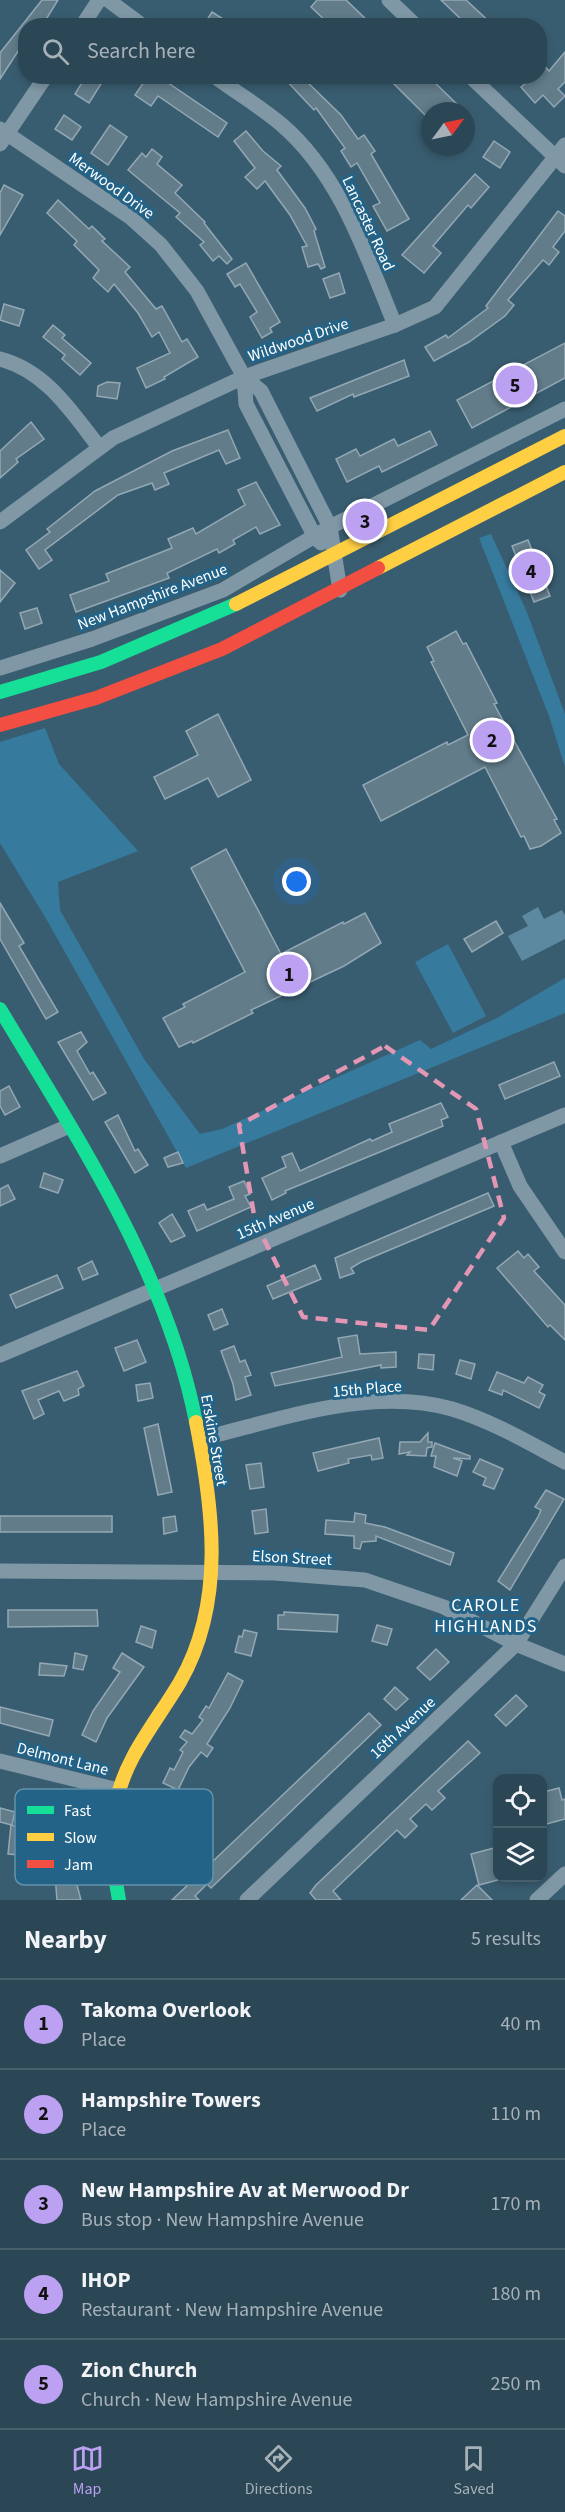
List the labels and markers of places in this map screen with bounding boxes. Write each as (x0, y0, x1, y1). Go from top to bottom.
pin: 5 (496, 362, 534, 408)
pin: 3 (346, 498, 385, 544)
pin: 4 (512, 548, 550, 594)
pin: 2 (472, 718, 512, 762)
pin: 1 (270, 952, 308, 996)

